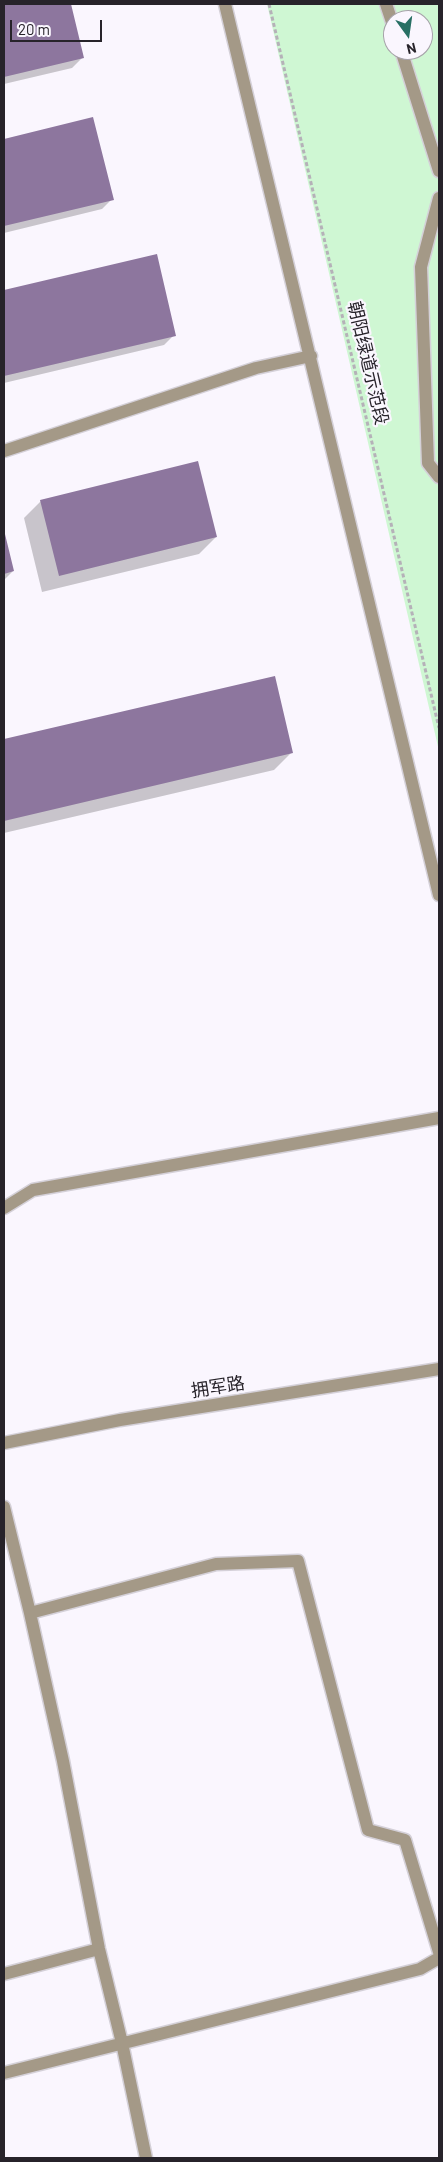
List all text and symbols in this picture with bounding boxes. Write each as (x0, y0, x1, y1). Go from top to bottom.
scale bar (12, 10, 105, 42)
north arrow (383, 10, 433, 60)
text: 20 m (18, 20, 50, 38)
text: N (405, 40, 418, 58)
street label: 朝阳绿道示范段 (343, 299, 393, 427)
street label: 拥军路 (190, 1372, 246, 1402)

